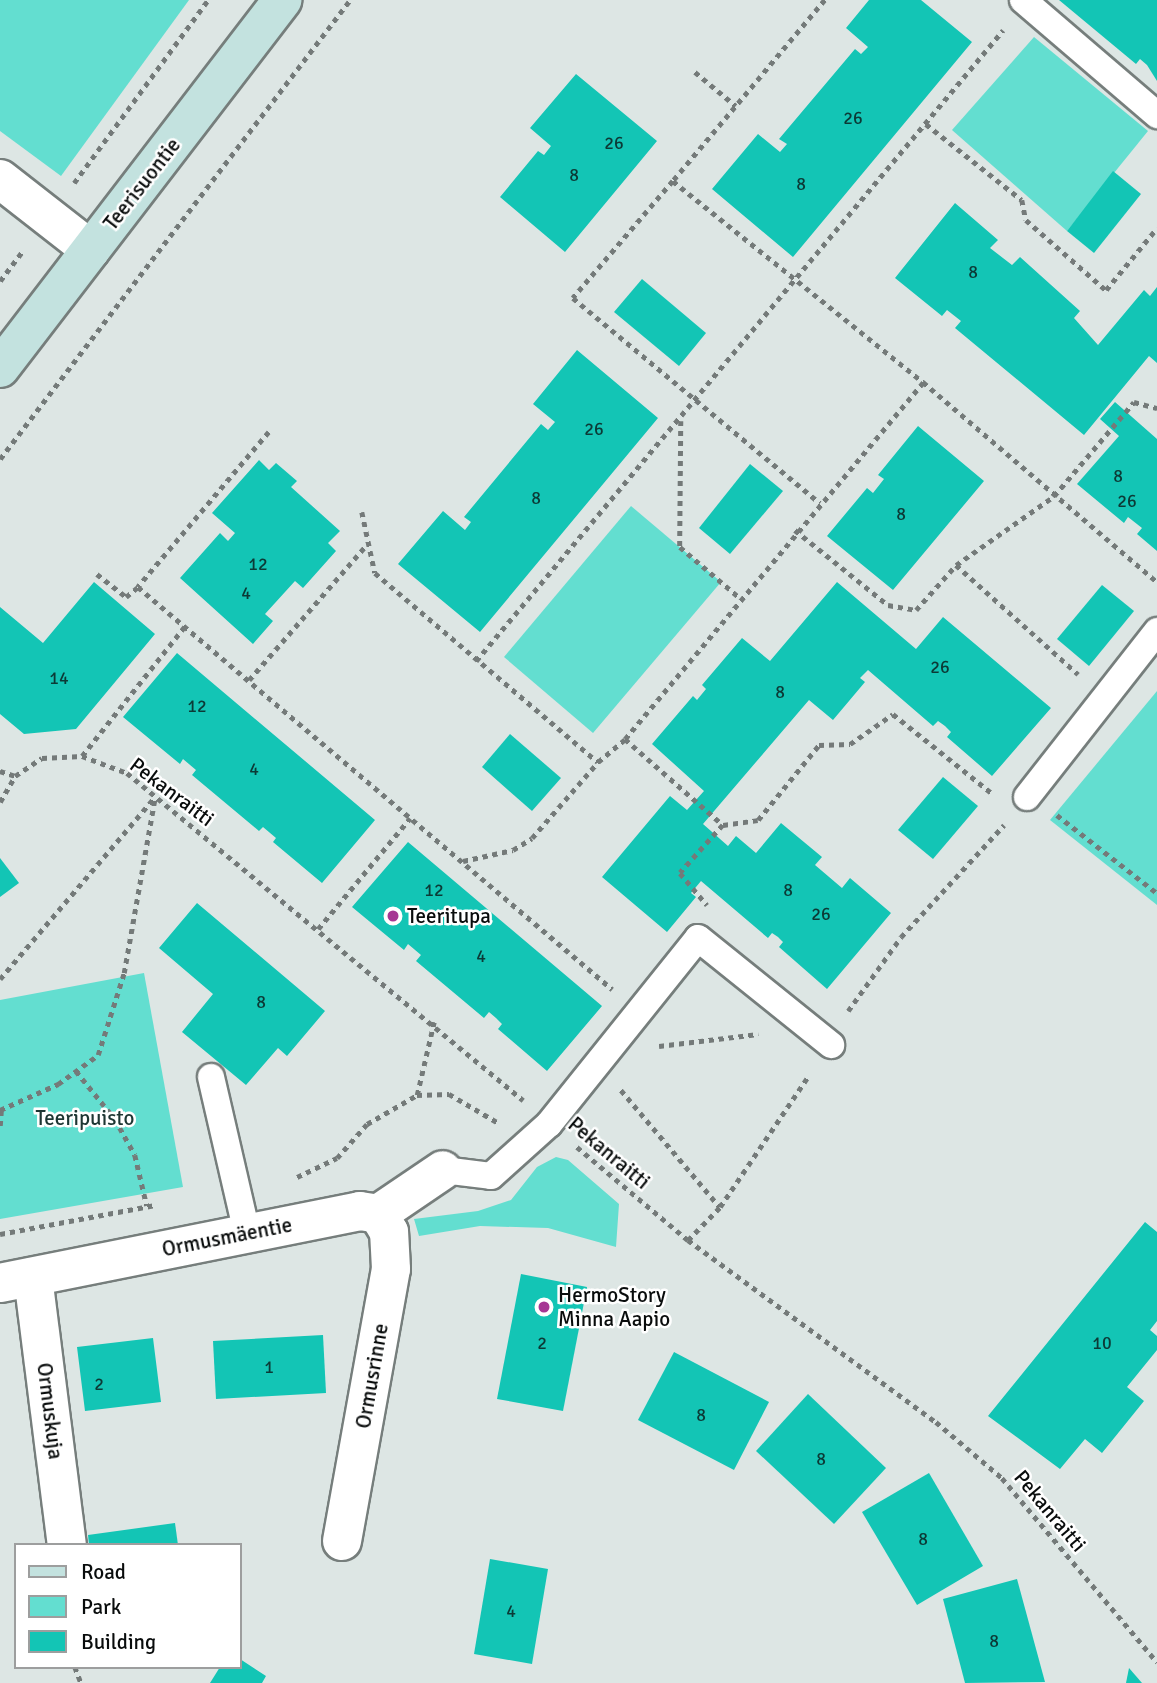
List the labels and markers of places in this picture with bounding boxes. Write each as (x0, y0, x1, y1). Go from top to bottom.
place label: Teeritupa (407, 903, 491, 929)
marker: Teeritupa (385, 908, 401, 924)
place label: HermoStory Minna Aapio (558, 1282, 670, 1332)
marker: HermoStory Minna Aapio (536, 1299, 552, 1315)

